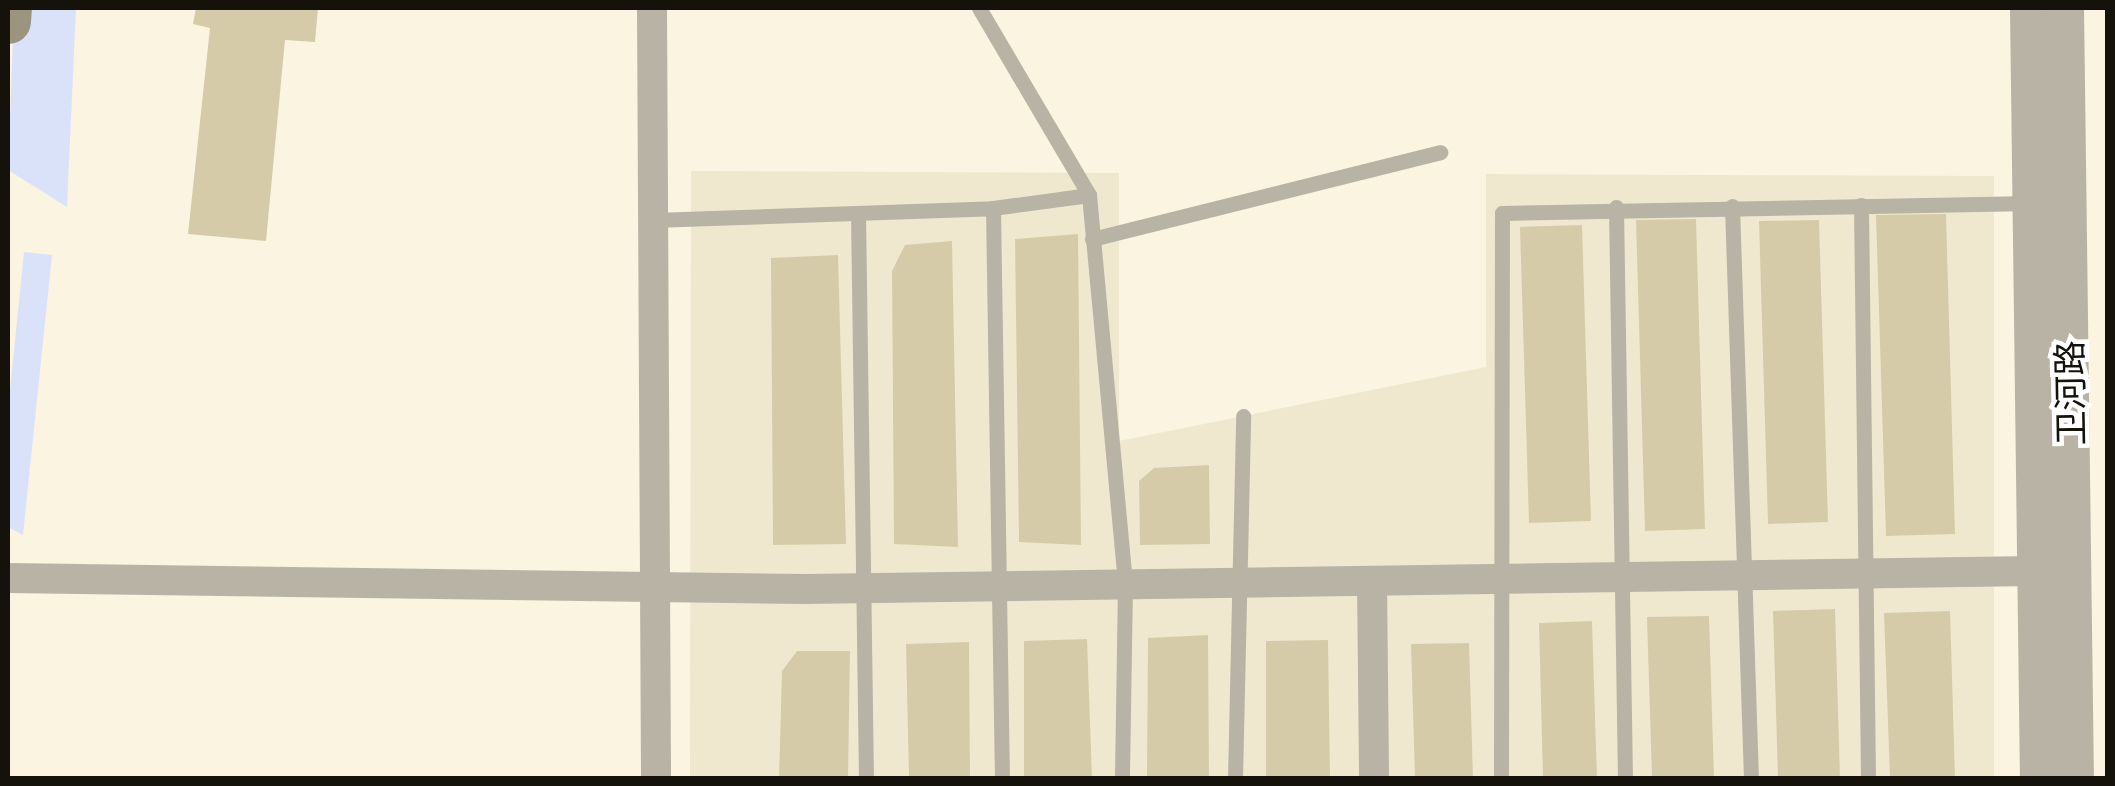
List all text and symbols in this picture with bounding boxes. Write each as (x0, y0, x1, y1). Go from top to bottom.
street label: 卫河路 (2049, 340, 2093, 446)

